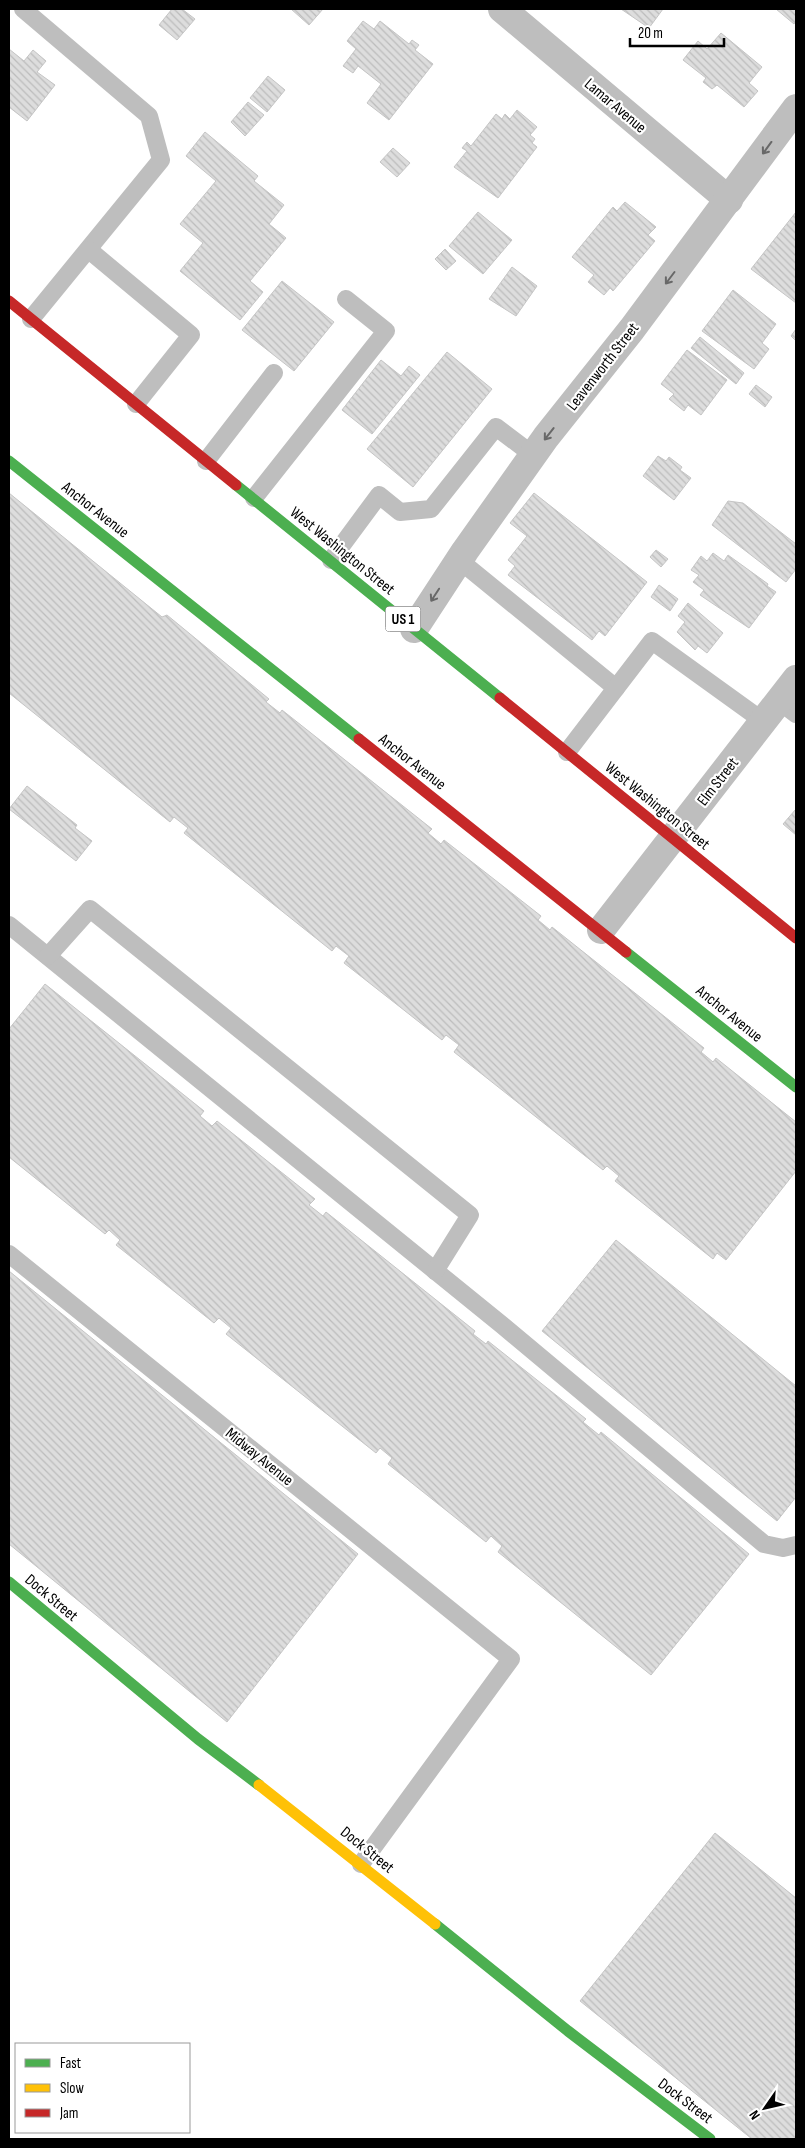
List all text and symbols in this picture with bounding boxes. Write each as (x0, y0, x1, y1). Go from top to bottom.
scale bar (630, 15, 724, 47)
text: 20 m (638, 24, 663, 43)
street label: Lamar Avenue (580, 75, 650, 137)
one-way arrow (762, 141, 773, 154)
one-way arrow (665, 271, 676, 284)
street label: Leavenworth Street (563, 319, 643, 415)
one-way arrow (543, 427, 554, 440)
street label: Anchor Avenue (57, 477, 133, 542)
street label: West Washington Street (286, 503, 398, 599)
one-way arrow (430, 588, 440, 602)
road number: US 1 (386, 606, 420, 632)
street label: Anchor Avenue (374, 729, 450, 794)
street label: Elm Street (693, 754, 743, 810)
street label: West Washington Street (601, 758, 713, 854)
street label: Anchor Avenue (691, 981, 766, 1047)
street label: Midway Avenue (221, 1424, 297, 1490)
street label: Dock Street (21, 1571, 81, 1626)
street label: Dock Street (336, 1823, 398, 1878)
legend (15, 2043, 190, 2133)
text: Fast (60, 2054, 82, 2073)
street label: Dock Street (654, 2075, 716, 2128)
text: Slow (60, 2079, 84, 2098)
north arrow (740, 2083, 790, 2133)
text: Jam (59, 2104, 78, 2123)
text: N (745, 2107, 764, 2123)

